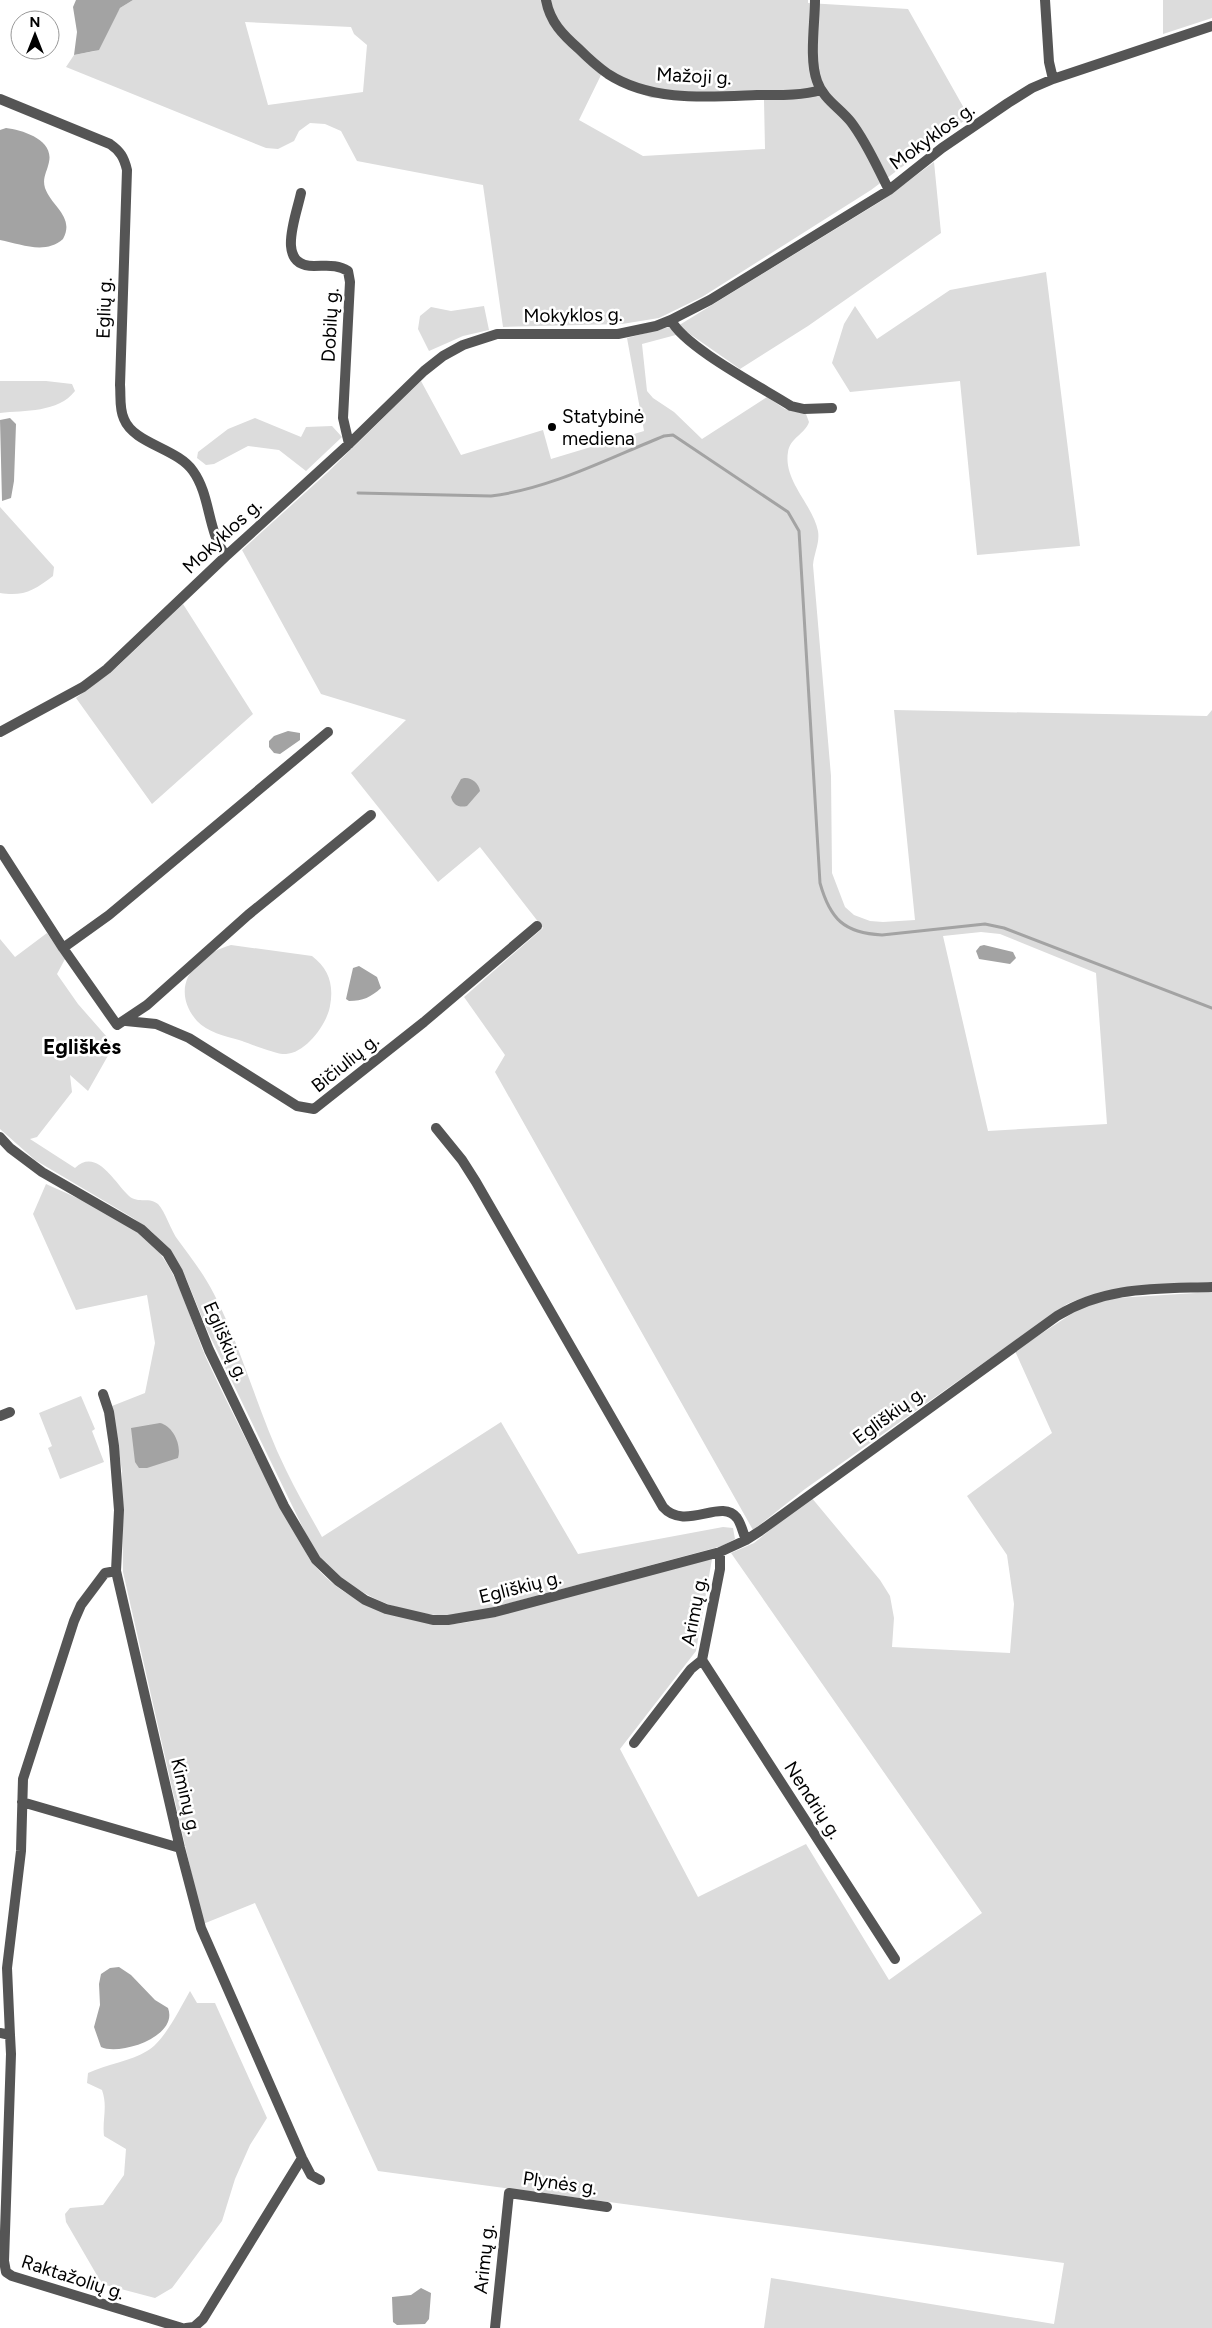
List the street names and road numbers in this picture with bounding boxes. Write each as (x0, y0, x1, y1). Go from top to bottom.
street label: Mažoji g. (656, 63, 732, 89)
street label: Mokyklos g. (885, 97, 979, 175)
street label: Eglių g. (91, 277, 117, 339)
street label: Dobilų g. (317, 287, 343, 363)
street label: Mokyklos g. (523, 303, 623, 327)
street label: Mokyklos g. (178, 494, 266, 578)
street label: Bičiulių g. (307, 1029, 383, 1097)
street label: Egliškių g. (198, 1298, 254, 1384)
street label: Egliškių g. (848, 1381, 930, 1449)
street label: Egliškių g. (476, 1566, 564, 1608)
street label: Arimų g. (676, 1574, 712, 1648)
street label: Kiminų g. (166, 1756, 206, 1836)
street label: Nendrių g. (779, 1757, 847, 1843)
street label: Plynės g. (521, 2166, 599, 2200)
street label: Arimų g. (469, 2223, 499, 2295)
street label: Raktažolių g. (19, 2250, 127, 2304)

